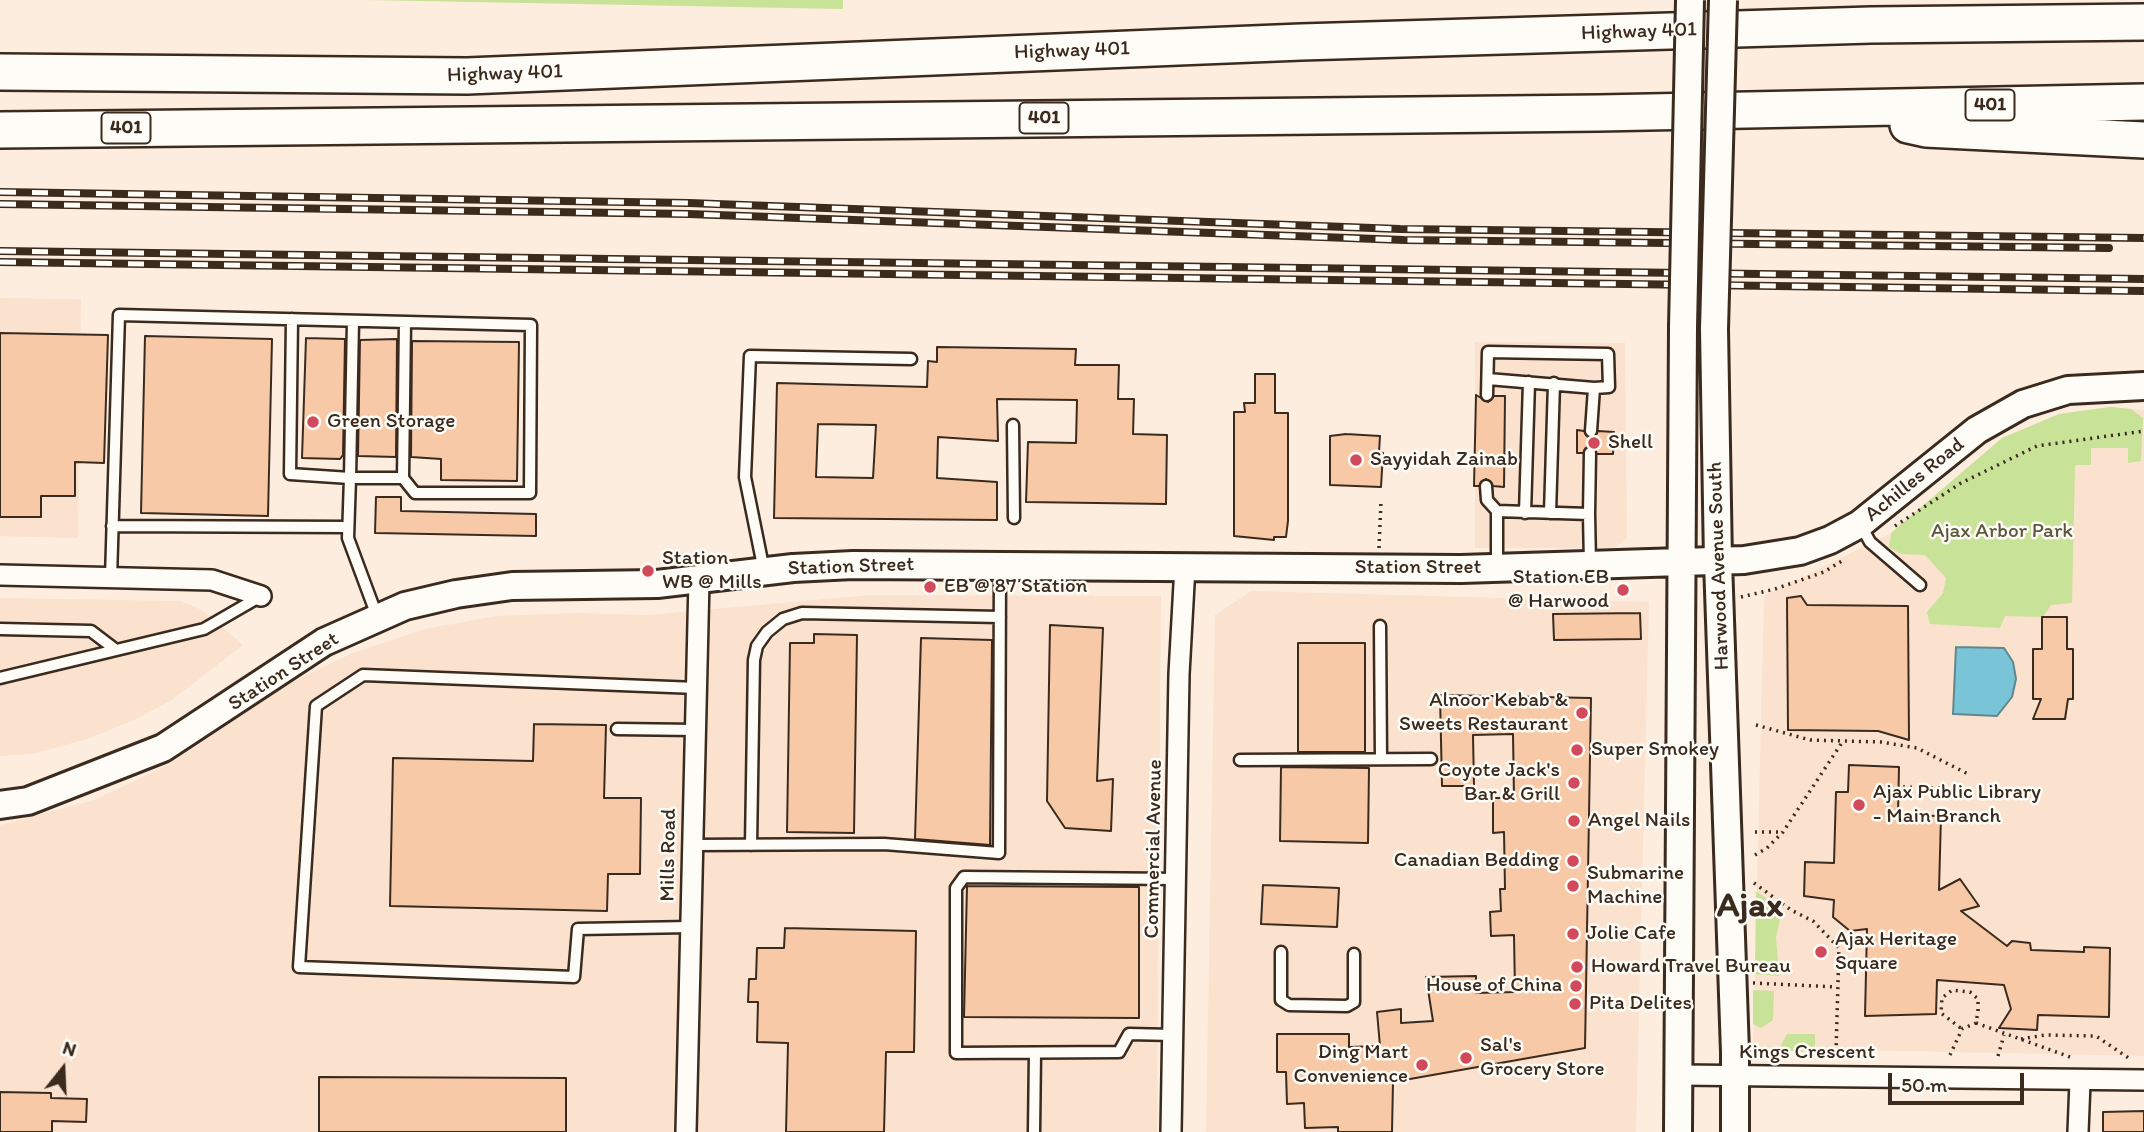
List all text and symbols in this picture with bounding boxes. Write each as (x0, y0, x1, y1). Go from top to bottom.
street label: Highway 401 (1581, 17, 1697, 47)
street label: Highway 401 (1014, 36, 1130, 66)
street label: Highway 401 (447, 59, 563, 89)
road number: 401 (1966, 90, 2014, 120)
road number: 401 (1020, 102, 1068, 134)
road number: 401 (102, 112, 150, 144)
place label: Green Storage (327, 409, 455, 435)
marker: Green Storage (305, 414, 321, 430)
place label: Shell (1608, 430, 1653, 456)
street label: Achilles Road (1860, 432, 1970, 528)
marker: Shell (1586, 435, 1602, 451)
place label: Sayyidah Zainab (1370, 447, 1518, 473)
marker: Sayyidah Zainab (1348, 452, 1364, 468)
street label: Harwood Avenue South (1703, 461, 1735, 671)
park label: Ajax Arbor Park (1931, 519, 2073, 545)
place label: Station WB @ Mills (662, 546, 762, 596)
street label: Station Street (787, 552, 915, 582)
street label: Station Street (1355, 555, 1481, 581)
marker: Station WB @ Mills (640, 563, 656, 579)
place label: Station EB @ Harwood (1508, 565, 1609, 615)
place label: EB @ 87 Station (944, 574, 1087, 600)
marker: EB @ 87 Station (922, 579, 938, 595)
marker: Station EB @ Harwood (1615, 582, 1631, 598)
street label: Station Street (224, 627, 344, 717)
place label: Alnoor Kebab & Sweets Restaurant (1399, 688, 1568, 738)
marker: Alnoor Kebab & Sweets Restaurant (1574, 705, 1590, 721)
place label: Super Smokey (1591, 737, 1719, 763)
marker: Super Smokey (1569, 742, 1585, 758)
place label: Coyote Jack's Bar & Grill (1438, 758, 1560, 808)
street label: Commercial Avenue (1140, 759, 1168, 939)
marker: Coyote Jack's Bar & Grill (1566, 775, 1582, 791)
place label: Ajax Public Library - Main Branch (1873, 780, 2041, 830)
marker: Ajax Public Library - Main Branch (1851, 797, 1867, 813)
street label: Mills Road (656, 808, 682, 902)
place label: Angel Nails (1588, 808, 1690, 834)
marker: Angel Nails (1566, 813, 1582, 829)
place label: Canadian Bedding (1394, 848, 1559, 874)
marker: Canadian Bedding (1565, 853, 1581, 869)
place label: Submarine Machine (1587, 861, 1684, 911)
marker: Submarine Machine (1565, 878, 1581, 894)
district label: Ajax (1717, 886, 1783, 928)
place label: Jolie Cafe (1587, 921, 1676, 947)
marker: Jolie Cafe (1565, 926, 1581, 942)
place label: Ajax Heritage Square (1835, 927, 1957, 977)
marker: Ajax Heritage Square (1813, 944, 1829, 960)
place label: Howard Travel Bureau (1591, 954, 1791, 980)
marker: Howard Travel Bureau (1569, 959, 1585, 975)
place label: House of China (1426, 973, 1562, 999)
marker: House of China (1568, 978, 1584, 994)
place label: Pita Delites (1589, 991, 1692, 1017)
marker: Pita Delites (1567, 996, 1583, 1012)
place label: Sal's Grocery Store (1480, 1033, 1604, 1083)
north arrow (28, 1034, 98, 1104)
text: N (60, 1036, 79, 1061)
place label: Ding Mart Convenience (1294, 1040, 1408, 1090)
street label: Kings Crescent (1739, 1040, 1875, 1066)
marker: Sal's Grocery Store (1458, 1050, 1474, 1066)
marker: Ding Mart Convenience (1414, 1057, 1430, 1073)
scale bar (1892, 1058, 2028, 1102)
text: 50 m (1901, 1072, 1947, 1097)

